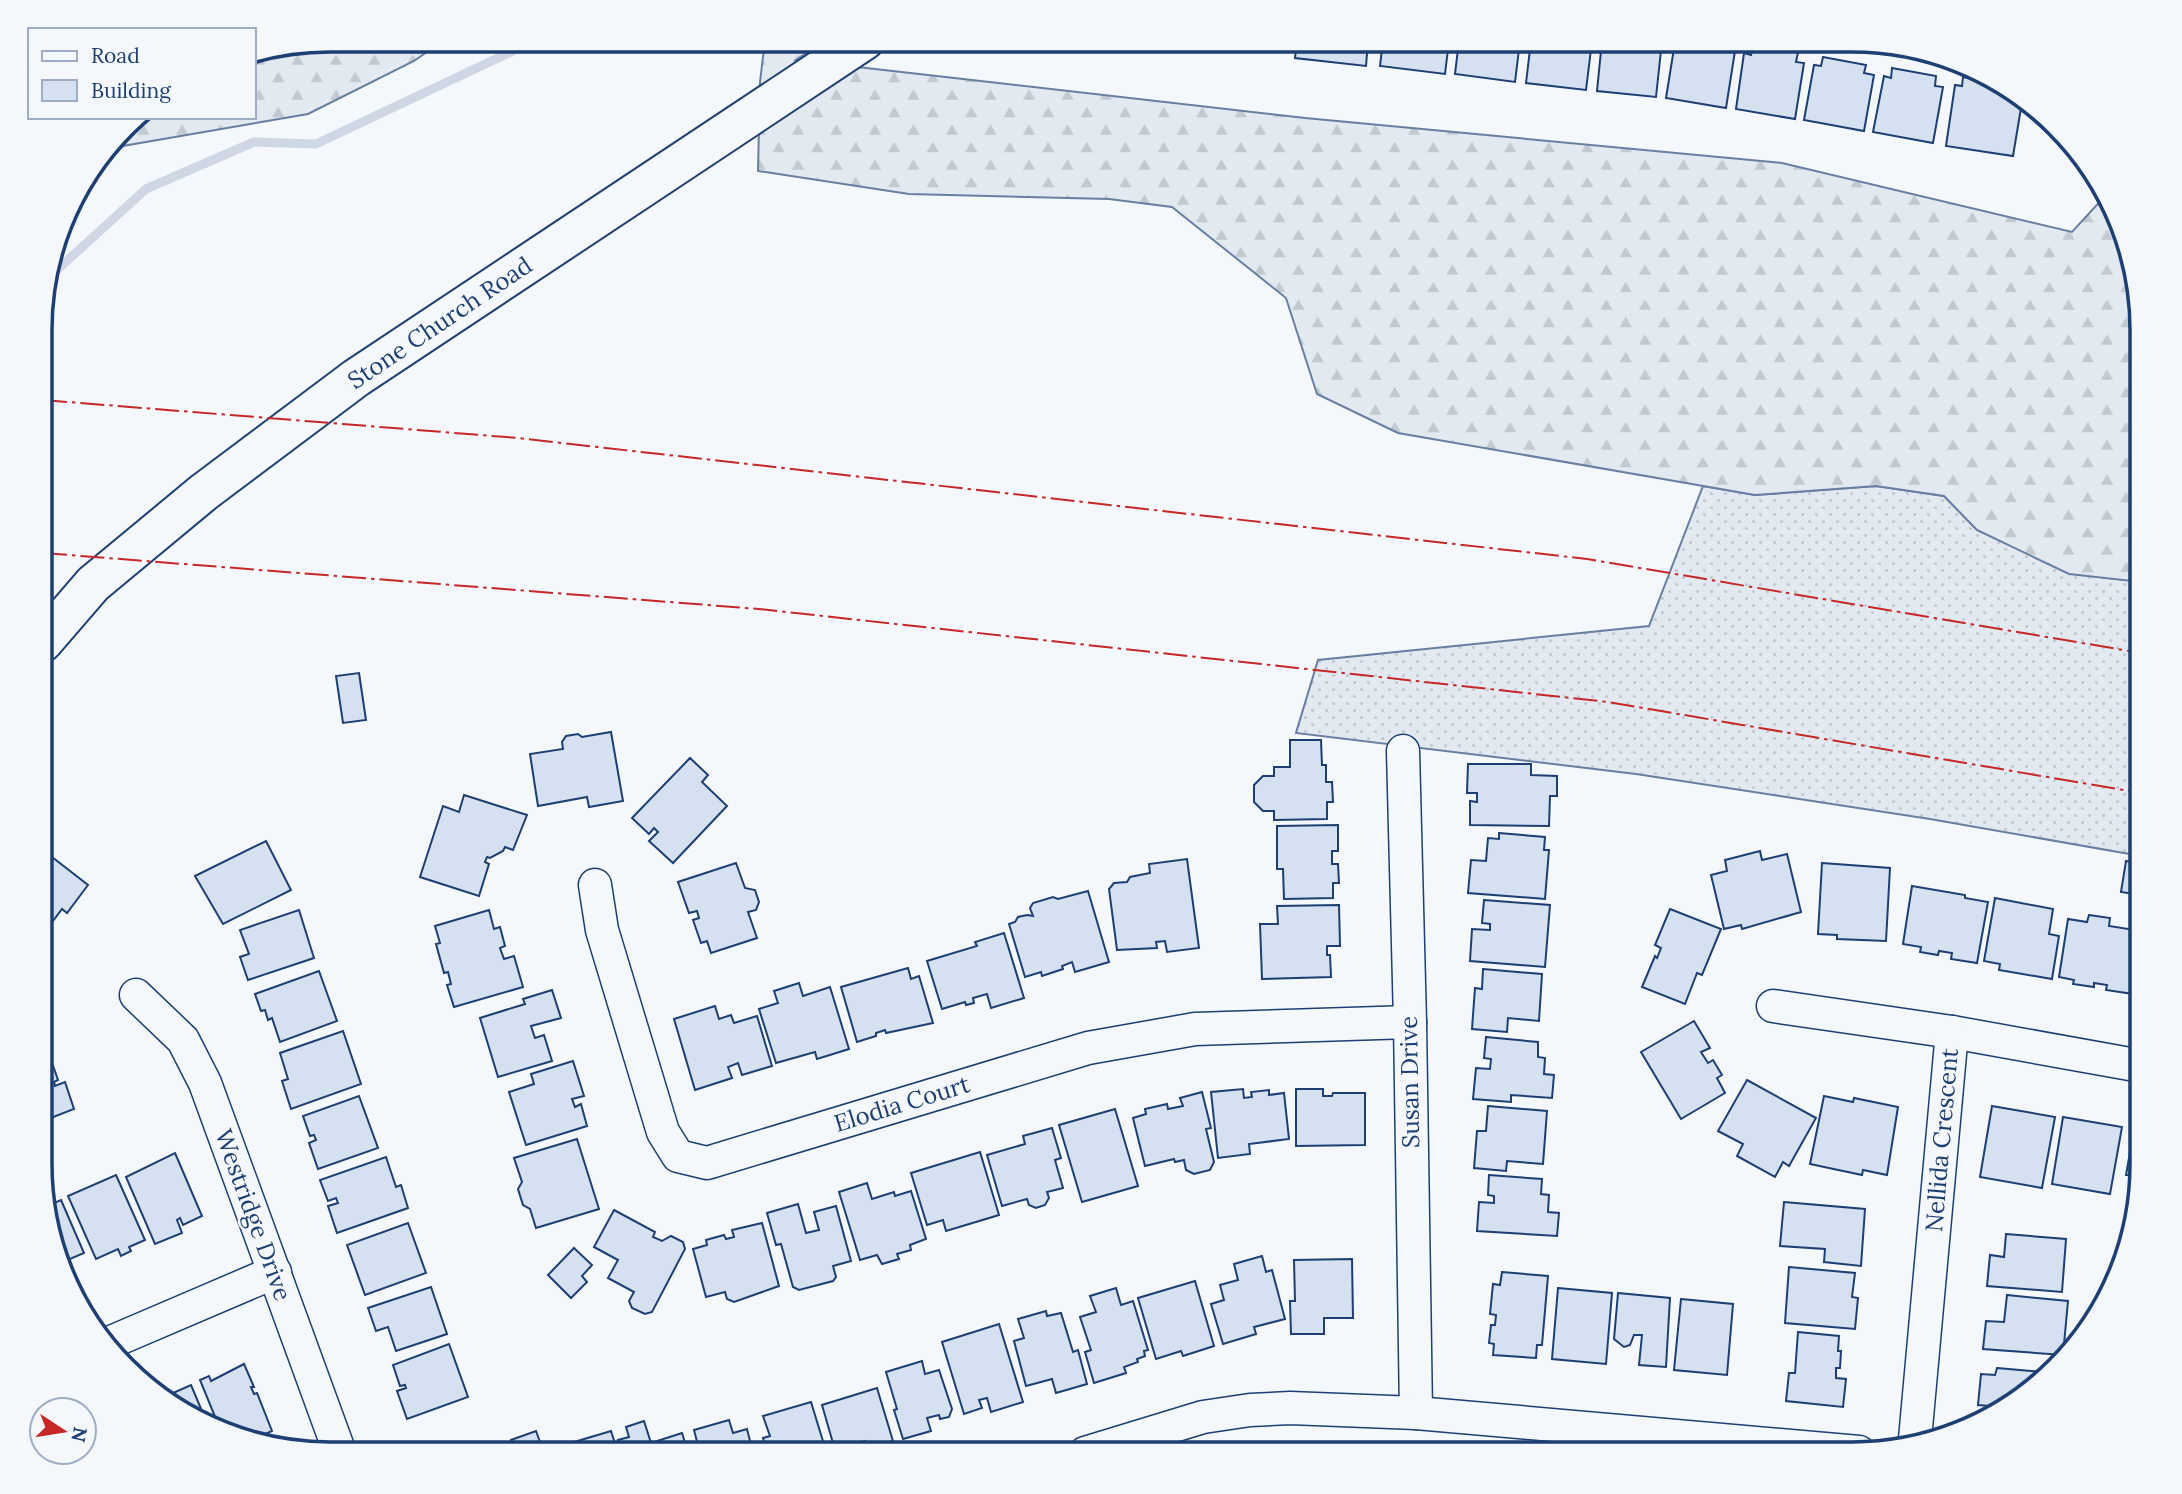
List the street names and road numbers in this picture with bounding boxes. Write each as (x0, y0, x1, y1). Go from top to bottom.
street label: Stone Church Road (342, 249, 538, 396)
street label: Susan Drive (1393, 1016, 1426, 1148)
street label: Nellida Crescent (1918, 1046, 1965, 1233)
street label: Elodia Court (830, 1068, 974, 1139)
street label: Westridge Drive (208, 1125, 299, 1305)

